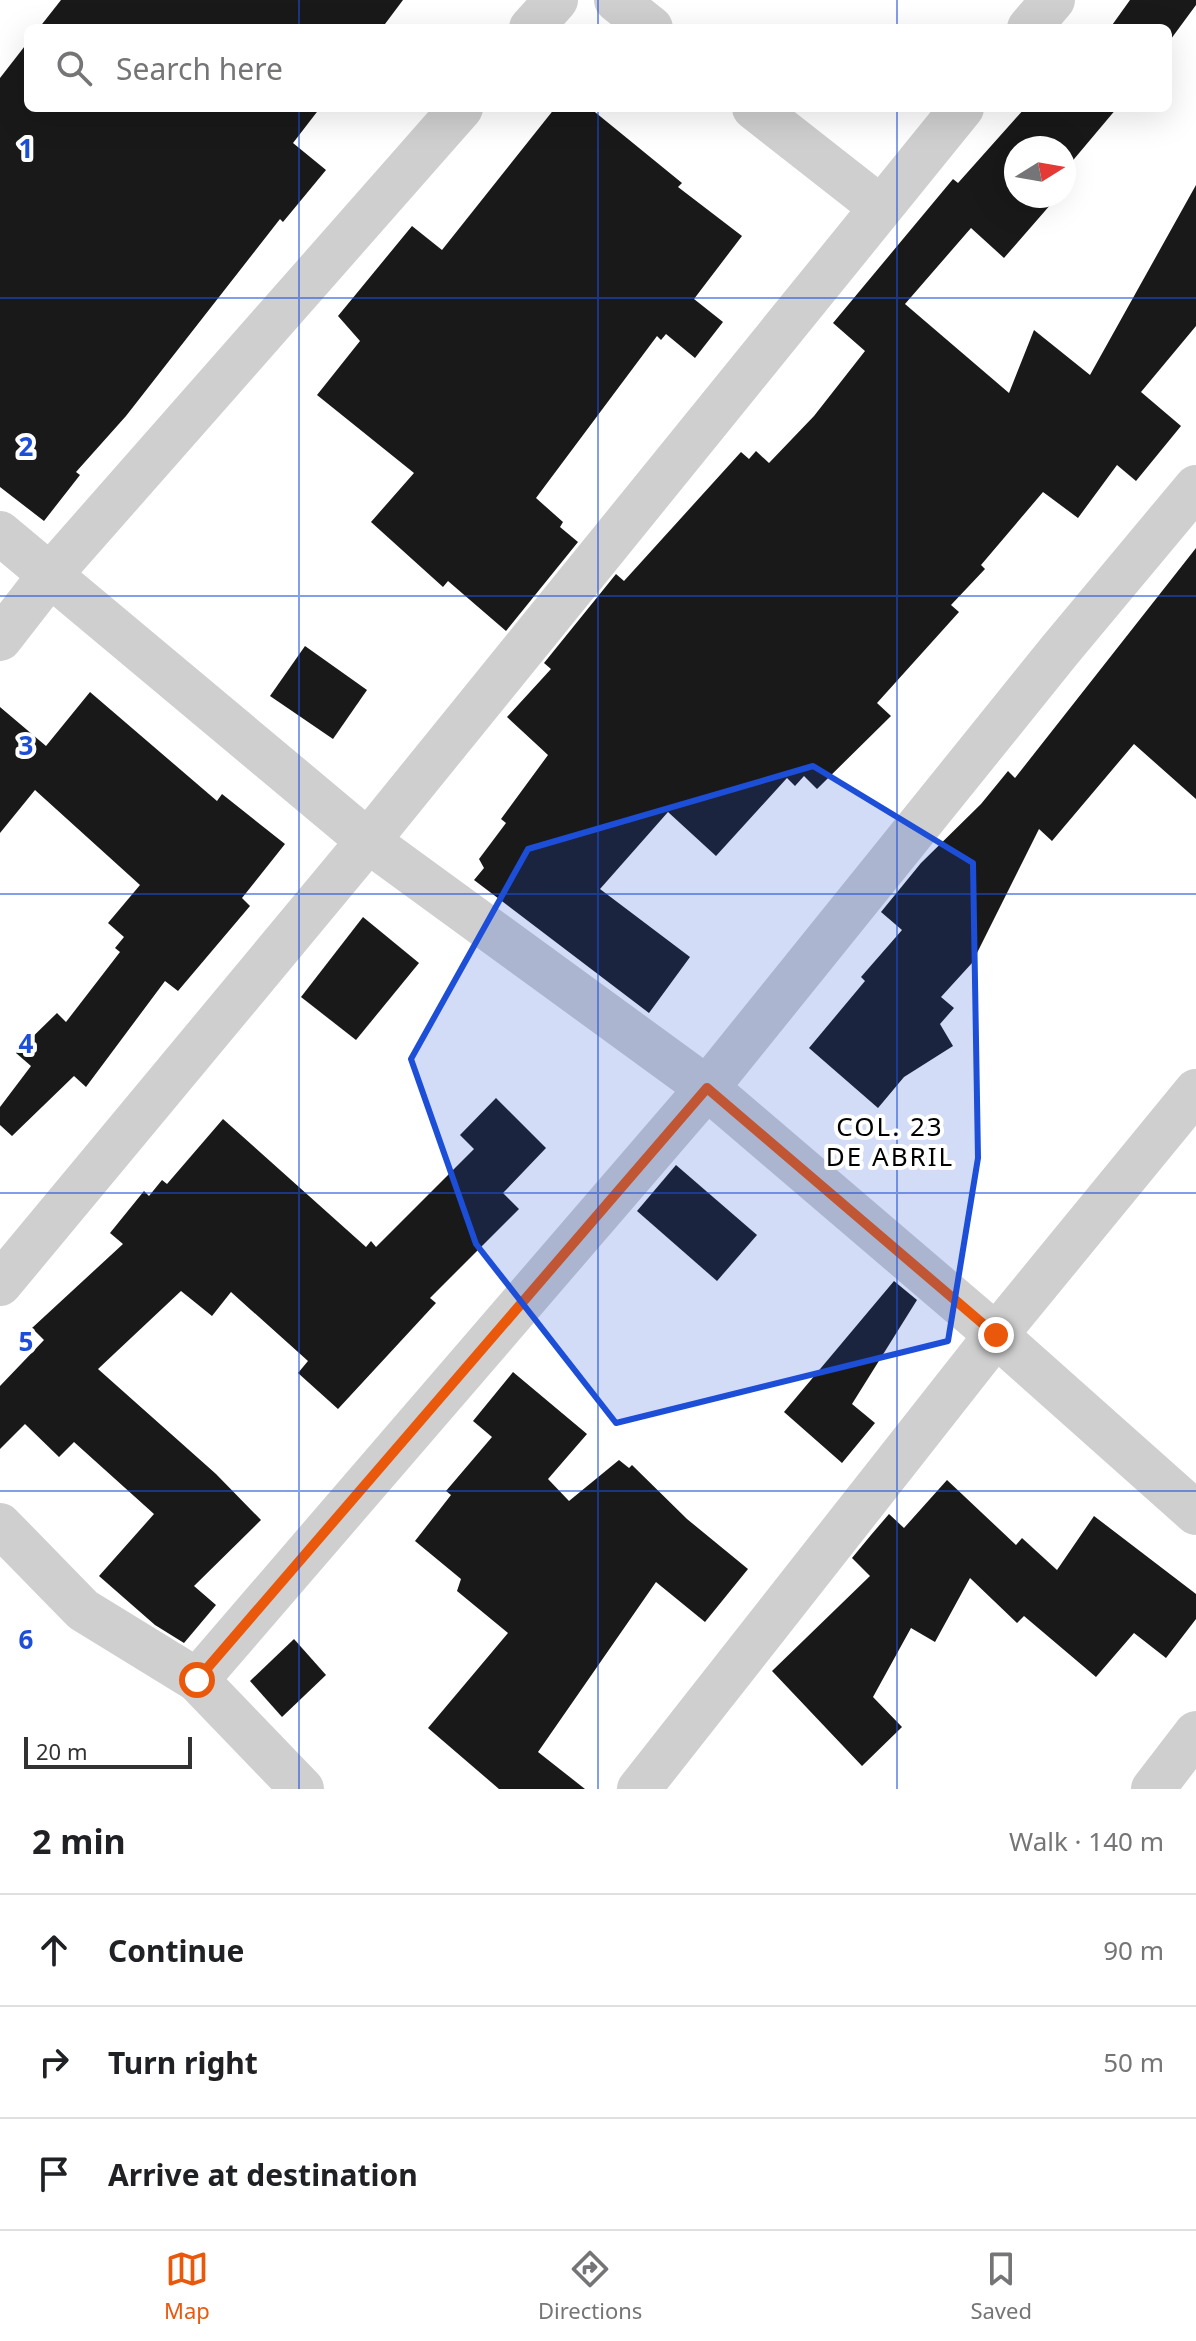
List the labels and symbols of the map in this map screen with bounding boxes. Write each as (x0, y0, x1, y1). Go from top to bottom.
text: 1 (19, 130, 33, 166)
north arrow (1004, 136, 1076, 208)
text: 2 (19, 428, 34, 464)
text: 3 (19, 727, 33, 763)
text: 4 (19, 1025, 34, 1061)
district label: COL. 23 DE ABRIL (826, 1108, 954, 1174)
route end (978, 1317, 1014, 1353)
text: 5 (19, 1323, 33, 1359)
text: 6 (19, 1621, 34, 1657)
route start (179, 1662, 215, 1698)
scale bar (24, 1733, 192, 1769)

